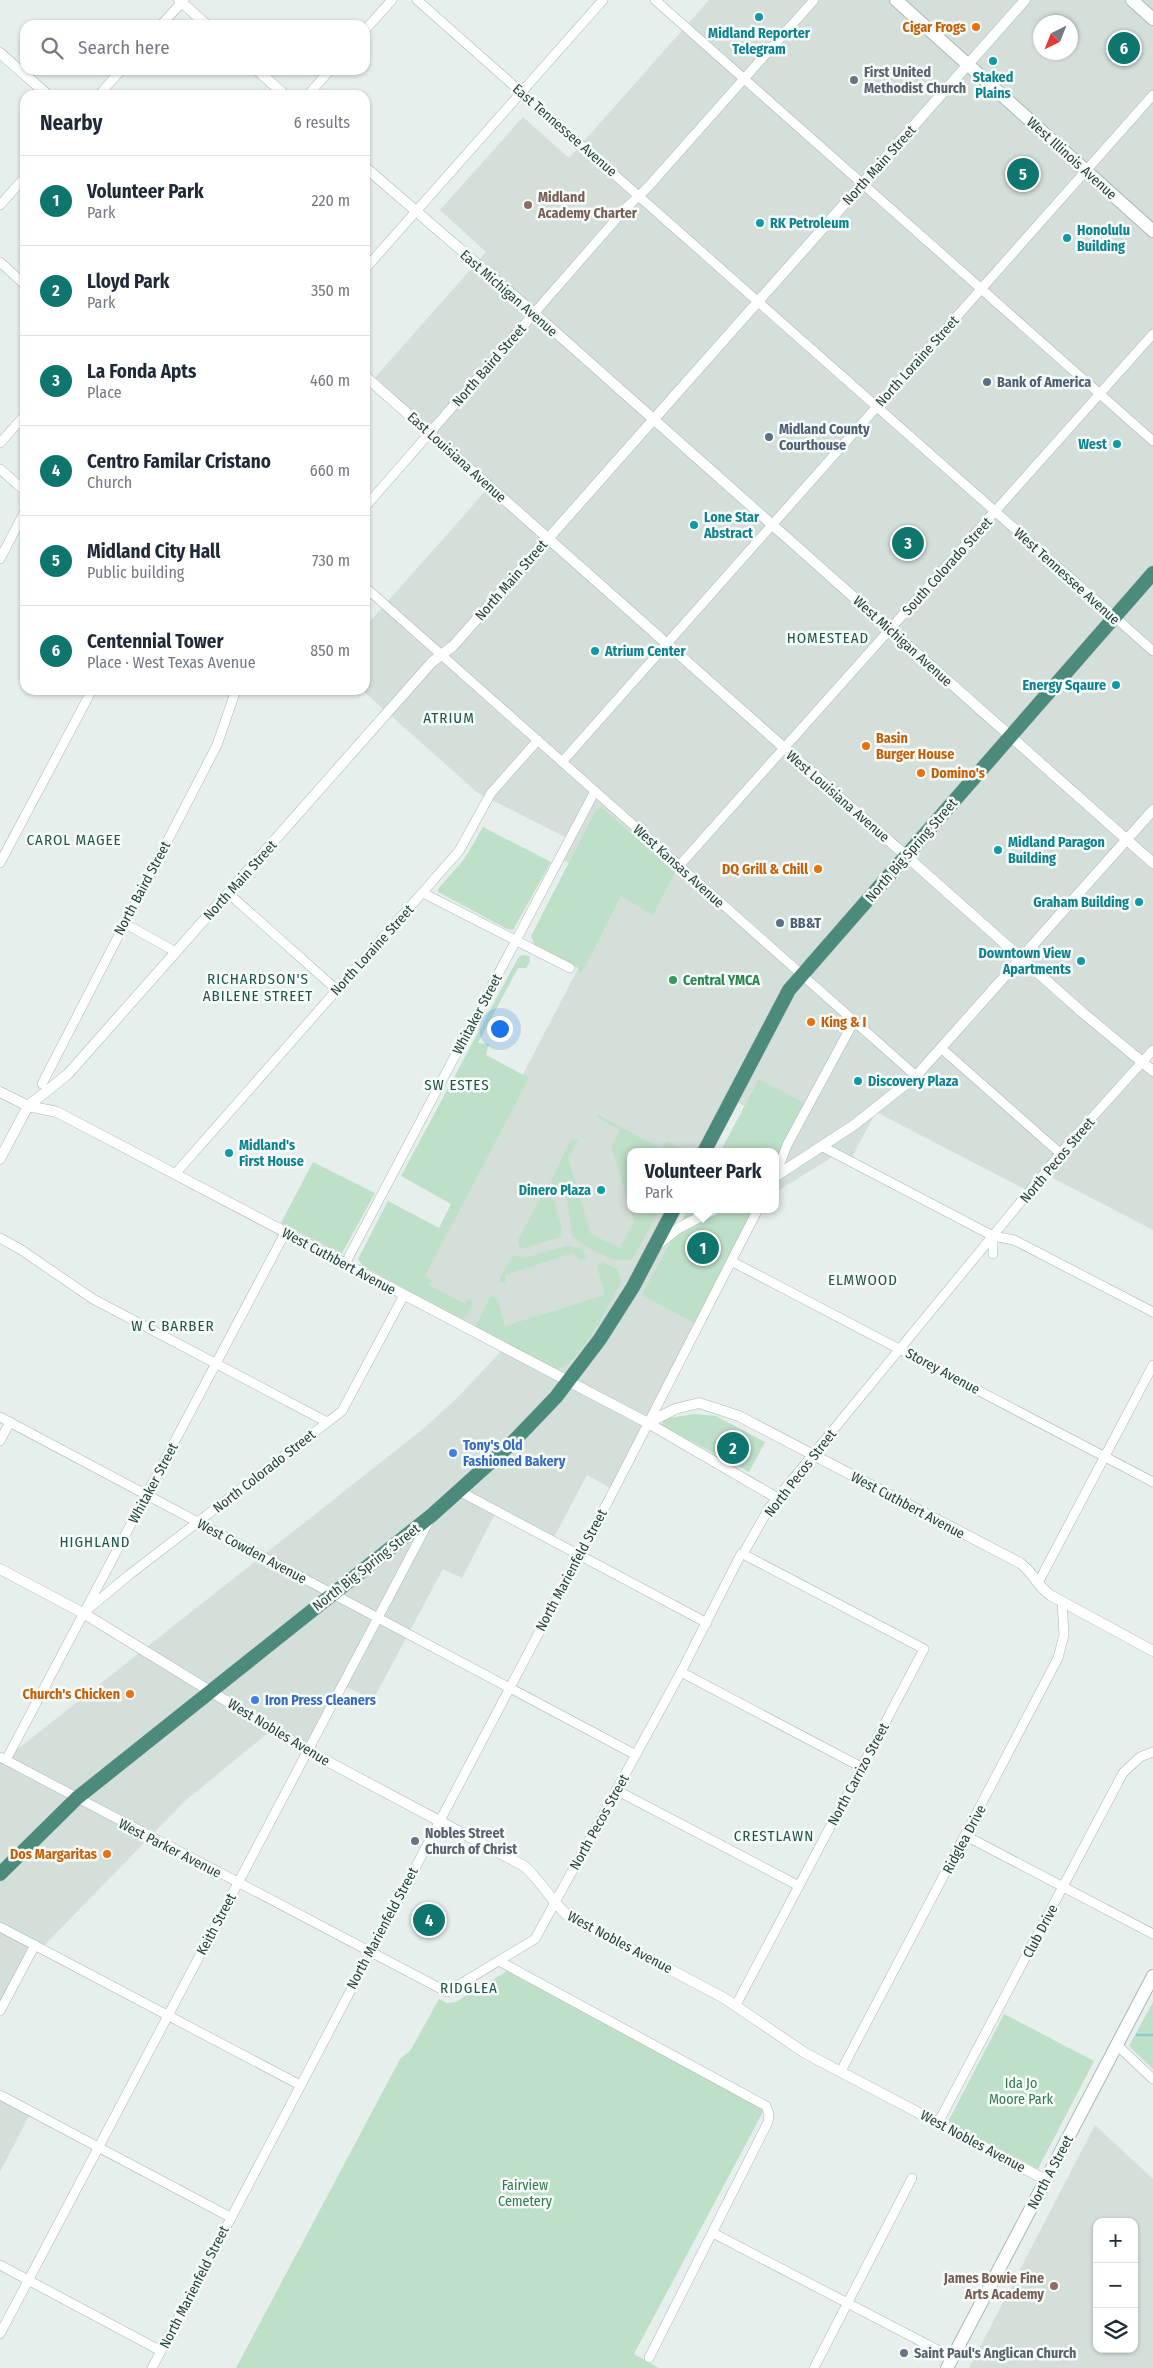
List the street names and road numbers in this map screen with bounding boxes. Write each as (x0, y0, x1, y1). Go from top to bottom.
street label: East Tennessee Avenue (509, 81, 620, 180)
street label: West Illinois Avenue (1023, 113, 1120, 203)
street label: North Main Street (839, 122, 920, 209)
street label: East Michigan Avenue (457, 247, 561, 340)
street label: North Loraine Street (872, 312, 963, 410)
street label: North Baird Street (449, 320, 530, 410)
street label: East Louisiana Avenue (404, 409, 510, 506)
street label: South Colorado Street (899, 514, 996, 619)
street label: West Tennessee Avenue (1010, 524, 1123, 628)
street label: North Main Street (472, 536, 551, 624)
street label: West Michigan Avenue (850, 592, 956, 690)
street label: West Louisiana Avenue (783, 747, 893, 846)
street label: North Big Spring Street (862, 795, 961, 906)
street label: West Kansas Avenue (630, 821, 728, 912)
street label: North Main Street (200, 837, 281, 924)
street label: North Baird Street (111, 838, 174, 938)
street label: North Loraine Street (327, 901, 418, 999)
street label: Whitaker Street (449, 971, 506, 1057)
street label: North Pecos Street (1017, 1114, 1098, 1207)
street label: West Cuthbert Avenue (279, 1224, 399, 1299)
street label: Storey Avenue (903, 1345, 983, 1398)
street label: North Colorado Street (210, 1426, 319, 1517)
street label: North Pecos Street (761, 1426, 840, 1521)
street label: Whitaker Street (125, 1440, 182, 1526)
street label: West Cuthbert Avenue (848, 1468, 968, 1543)
street label: North Marienfeld Street (532, 1506, 611, 1634)
street label: West Cowden Avenue (194, 1515, 310, 1588)
street label: North Big Spring Street (309, 1520, 424, 1615)
street label: West Nobles Avenue (225, 1695, 333, 1770)
street label: North Carrizo Street (824, 1720, 893, 1828)
street label: North Pecos Street (566, 1771, 633, 1873)
street label: Ridglea Drive (939, 1802, 990, 1877)
street label: West Parker Avenue (116, 1815, 224, 1882)
street label: North Marienfeld Street (343, 1864, 422, 1992)
street label: Keith Street (193, 1890, 240, 1958)
street label: Club Drive (1019, 1901, 1062, 1961)
street label: West Nobles Avenue (564, 1908, 675, 1977)
street label: West Nobles Avenue (917, 2107, 1028, 2176)
street label: North A Street (1024, 2132, 1077, 2212)
street label: North Marienfeld Street (156, 2223, 233, 2351)

